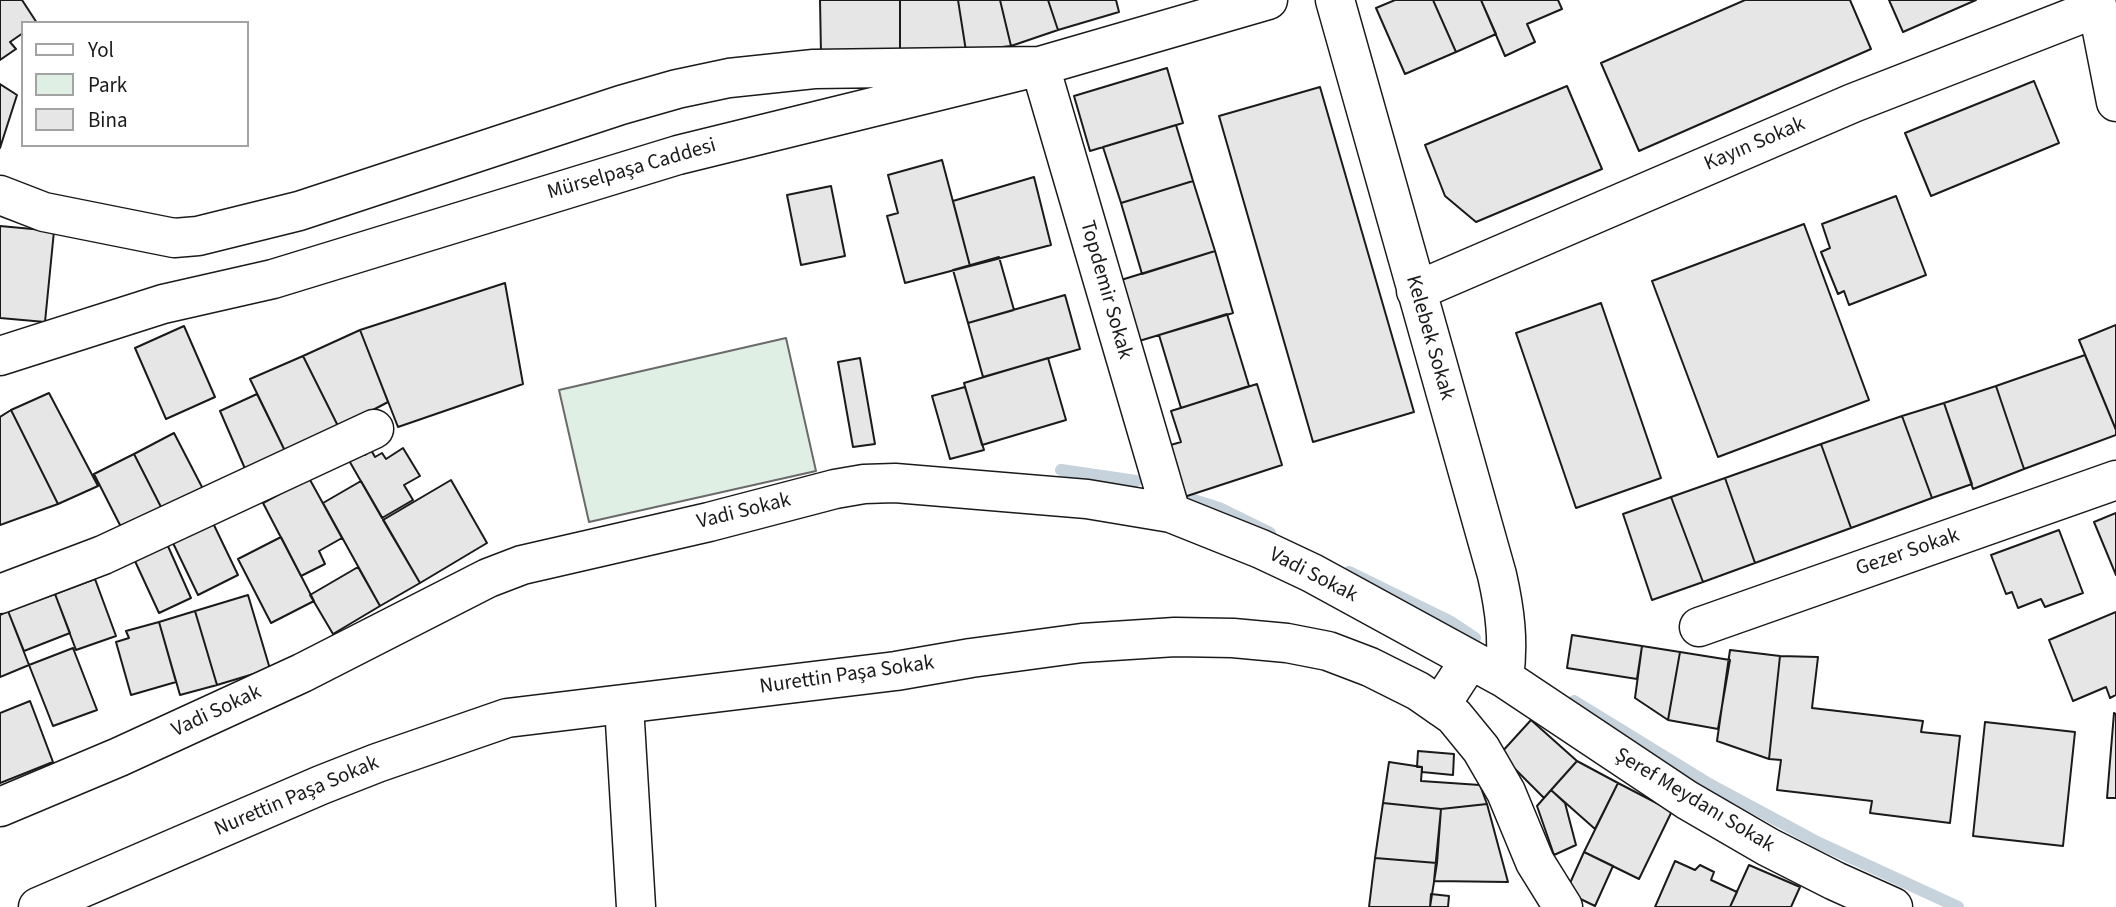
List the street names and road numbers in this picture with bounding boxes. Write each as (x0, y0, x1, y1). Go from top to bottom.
street label: Kayın Sokak (1701, 112, 1809, 178)
street label: Mürselpaşa Caddesi (545, 134, 719, 206)
street label: Topdemir Sokak (1073, 218, 1137, 362)
street label: Kelebek Sokak (1399, 273, 1459, 403)
street label: Vadi Sokak (695, 488, 793, 536)
street label: Gezer Sokak (1853, 524, 1963, 582)
street label: Vadi Sokak (1265, 543, 1361, 609)
street label: Nurettin Paşa Sokak (758, 651, 936, 701)
street label: Vadi Sokak (168, 680, 266, 744)
street label: Şeref Meydanı Sokak (1610, 743, 1778, 859)
street label: Nurettin Paşa Sokak (211, 751, 383, 843)

